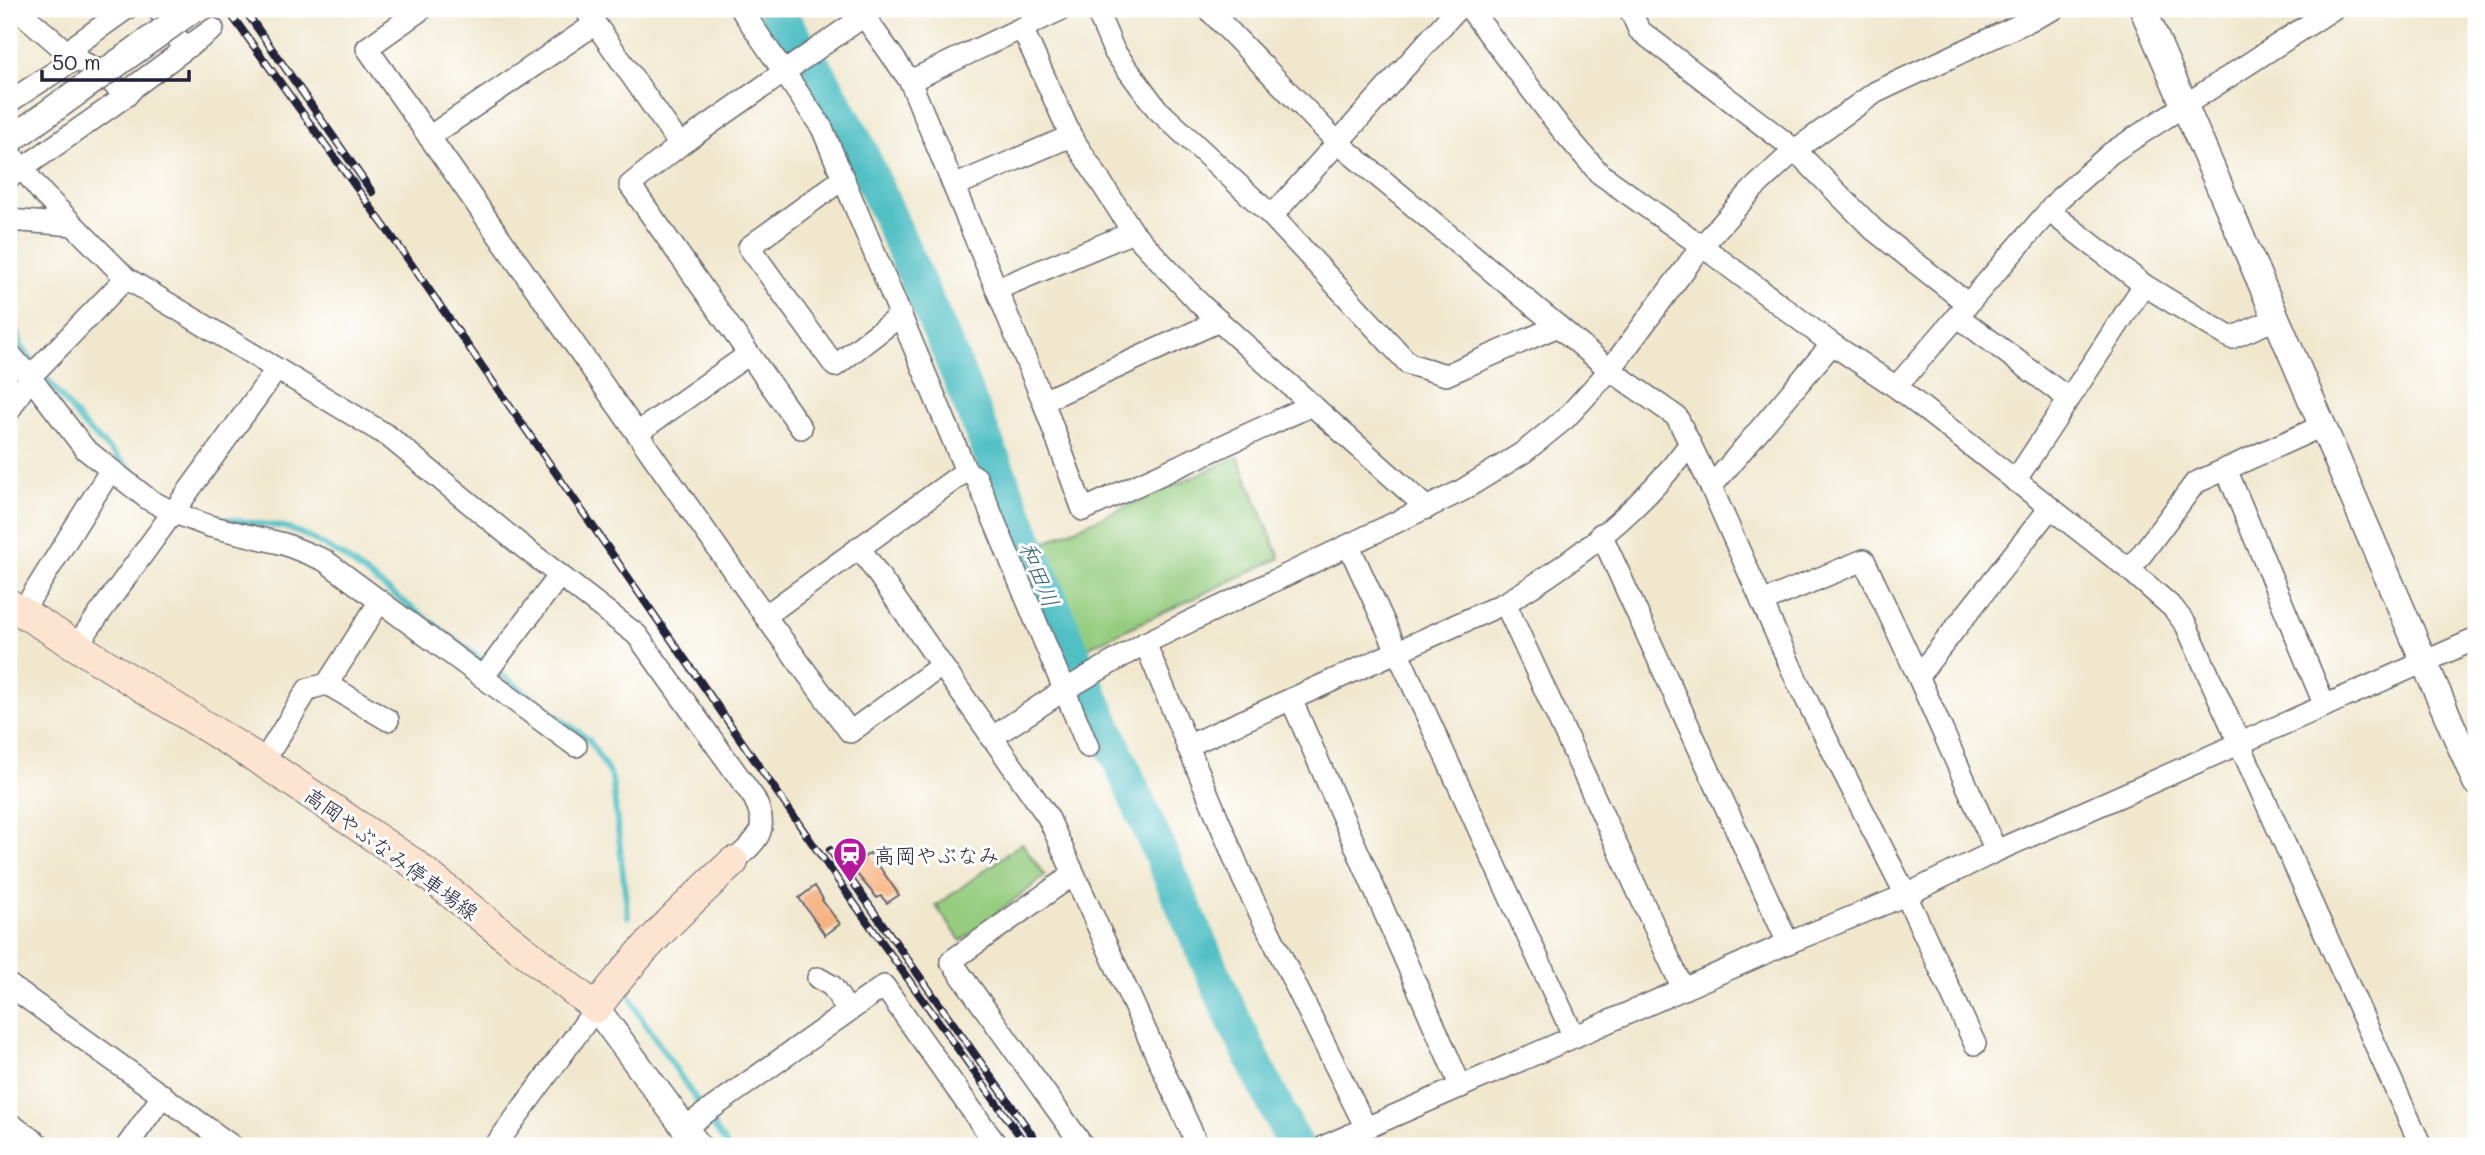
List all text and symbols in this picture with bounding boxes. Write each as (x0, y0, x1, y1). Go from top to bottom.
scale bar (42, 38, 189, 82)
text: 50 m (52, 48, 101, 75)
water label: 和田川 (1013, 536, 1067, 612)
street label: 高岡やぶなみ停車場線 (299, 781, 485, 925)
station icon: 高岡やぶなみ (831, 835, 869, 884)
place label: 高岡やぶなみ (874, 841, 999, 868)

